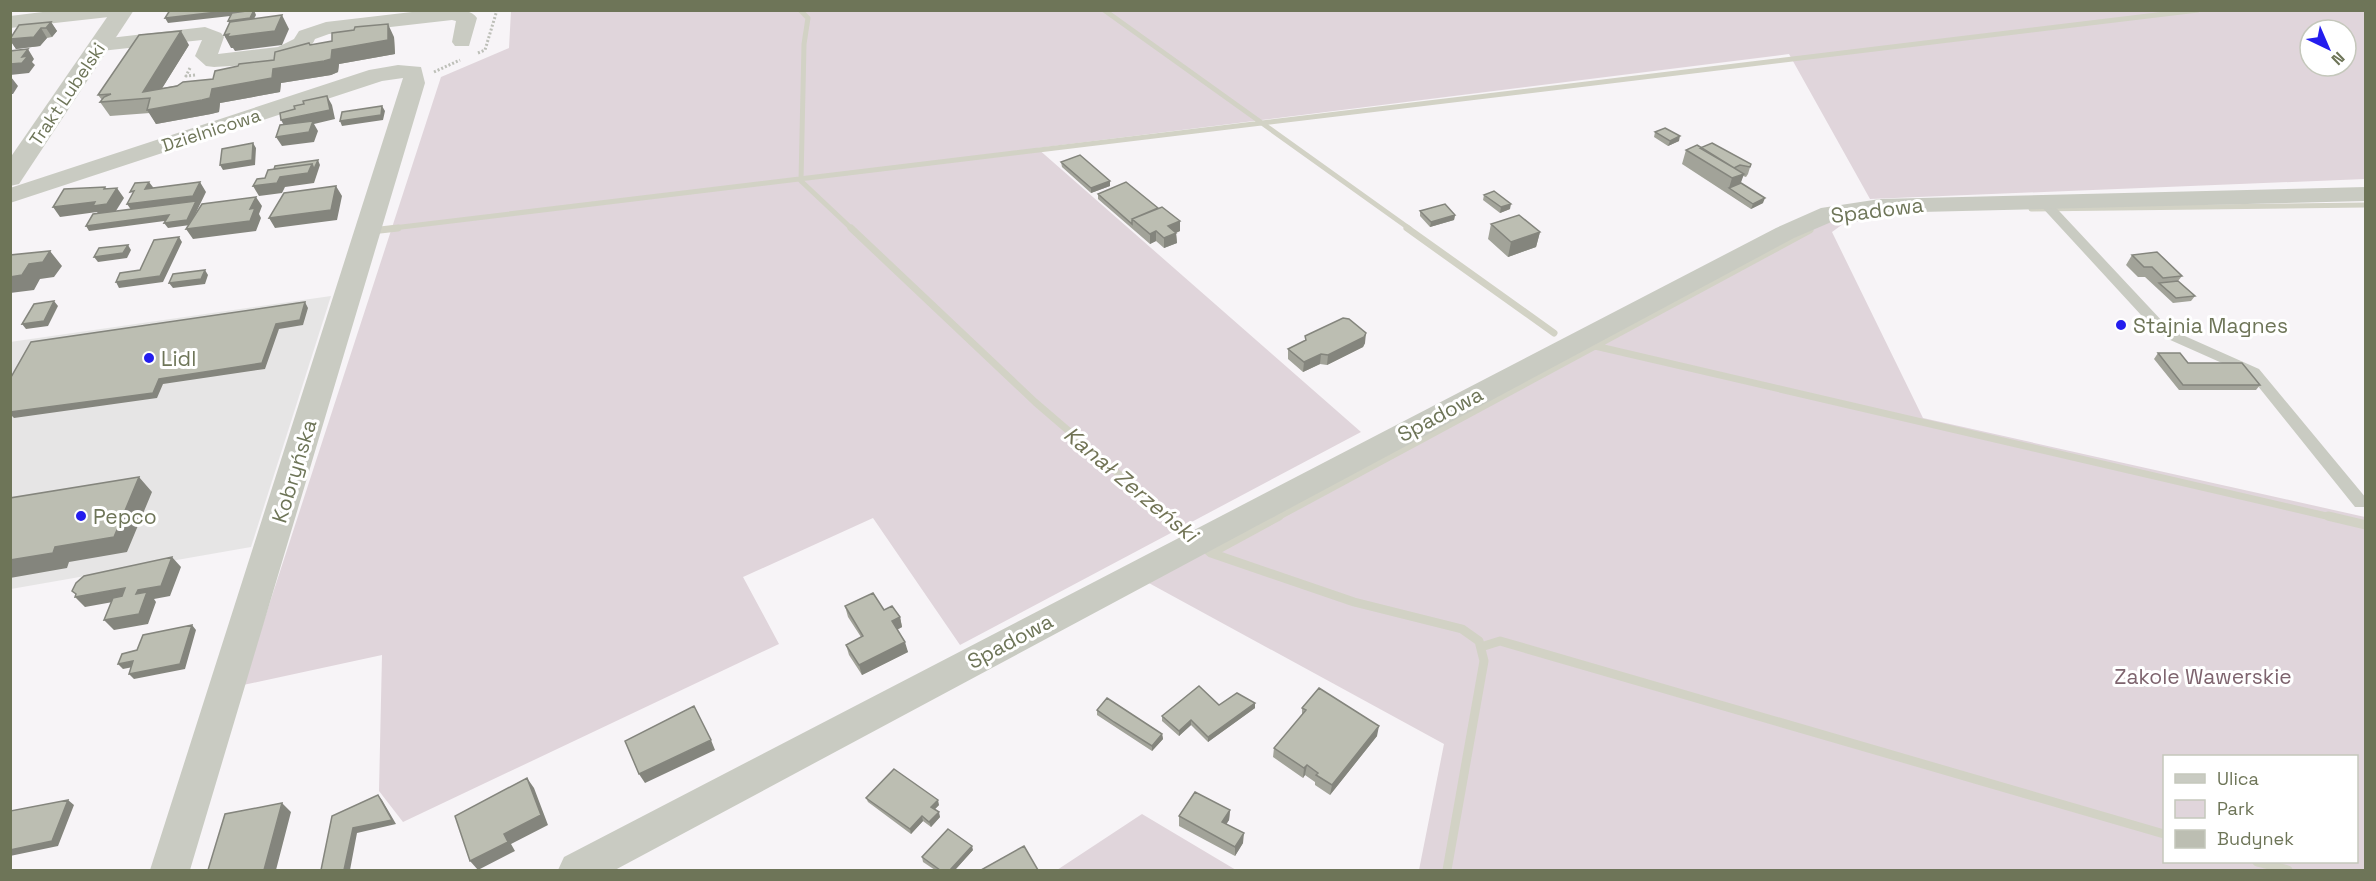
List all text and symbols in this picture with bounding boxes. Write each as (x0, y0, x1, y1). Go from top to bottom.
north arrow (2298, 18, 2358, 78)
street label: Trakt Lubelski (24, 38, 110, 150)
text: N (2327, 47, 2349, 70)
street label: Dzielnicowa (159, 103, 263, 157)
street label: Spadowa (1829, 191, 1925, 229)
place label: Stajnia Magnes (2133, 312, 2288, 339)
marker: Stajnia Magnes (2114, 318, 2128, 332)
place label: Lidl (161, 345, 196, 372)
marker: Lidl (142, 351, 156, 365)
street label: Spadowa (1393, 380, 1487, 448)
street label: Kobryńska (265, 416, 323, 526)
water label: Kanał Zerzeński (1058, 420, 1206, 550)
place label: Pepco (93, 503, 157, 530)
marker: Pepco (74, 509, 88, 523)
street label: Spadowa (963, 607, 1057, 675)
park label: Zakole Wawerskie (2114, 663, 2292, 690)
legend (2163, 755, 2358, 863)
text: Ulica (2217, 767, 2259, 790)
text: Park (2217, 797, 2255, 820)
text: Budynek (2217, 827, 2294, 850)

